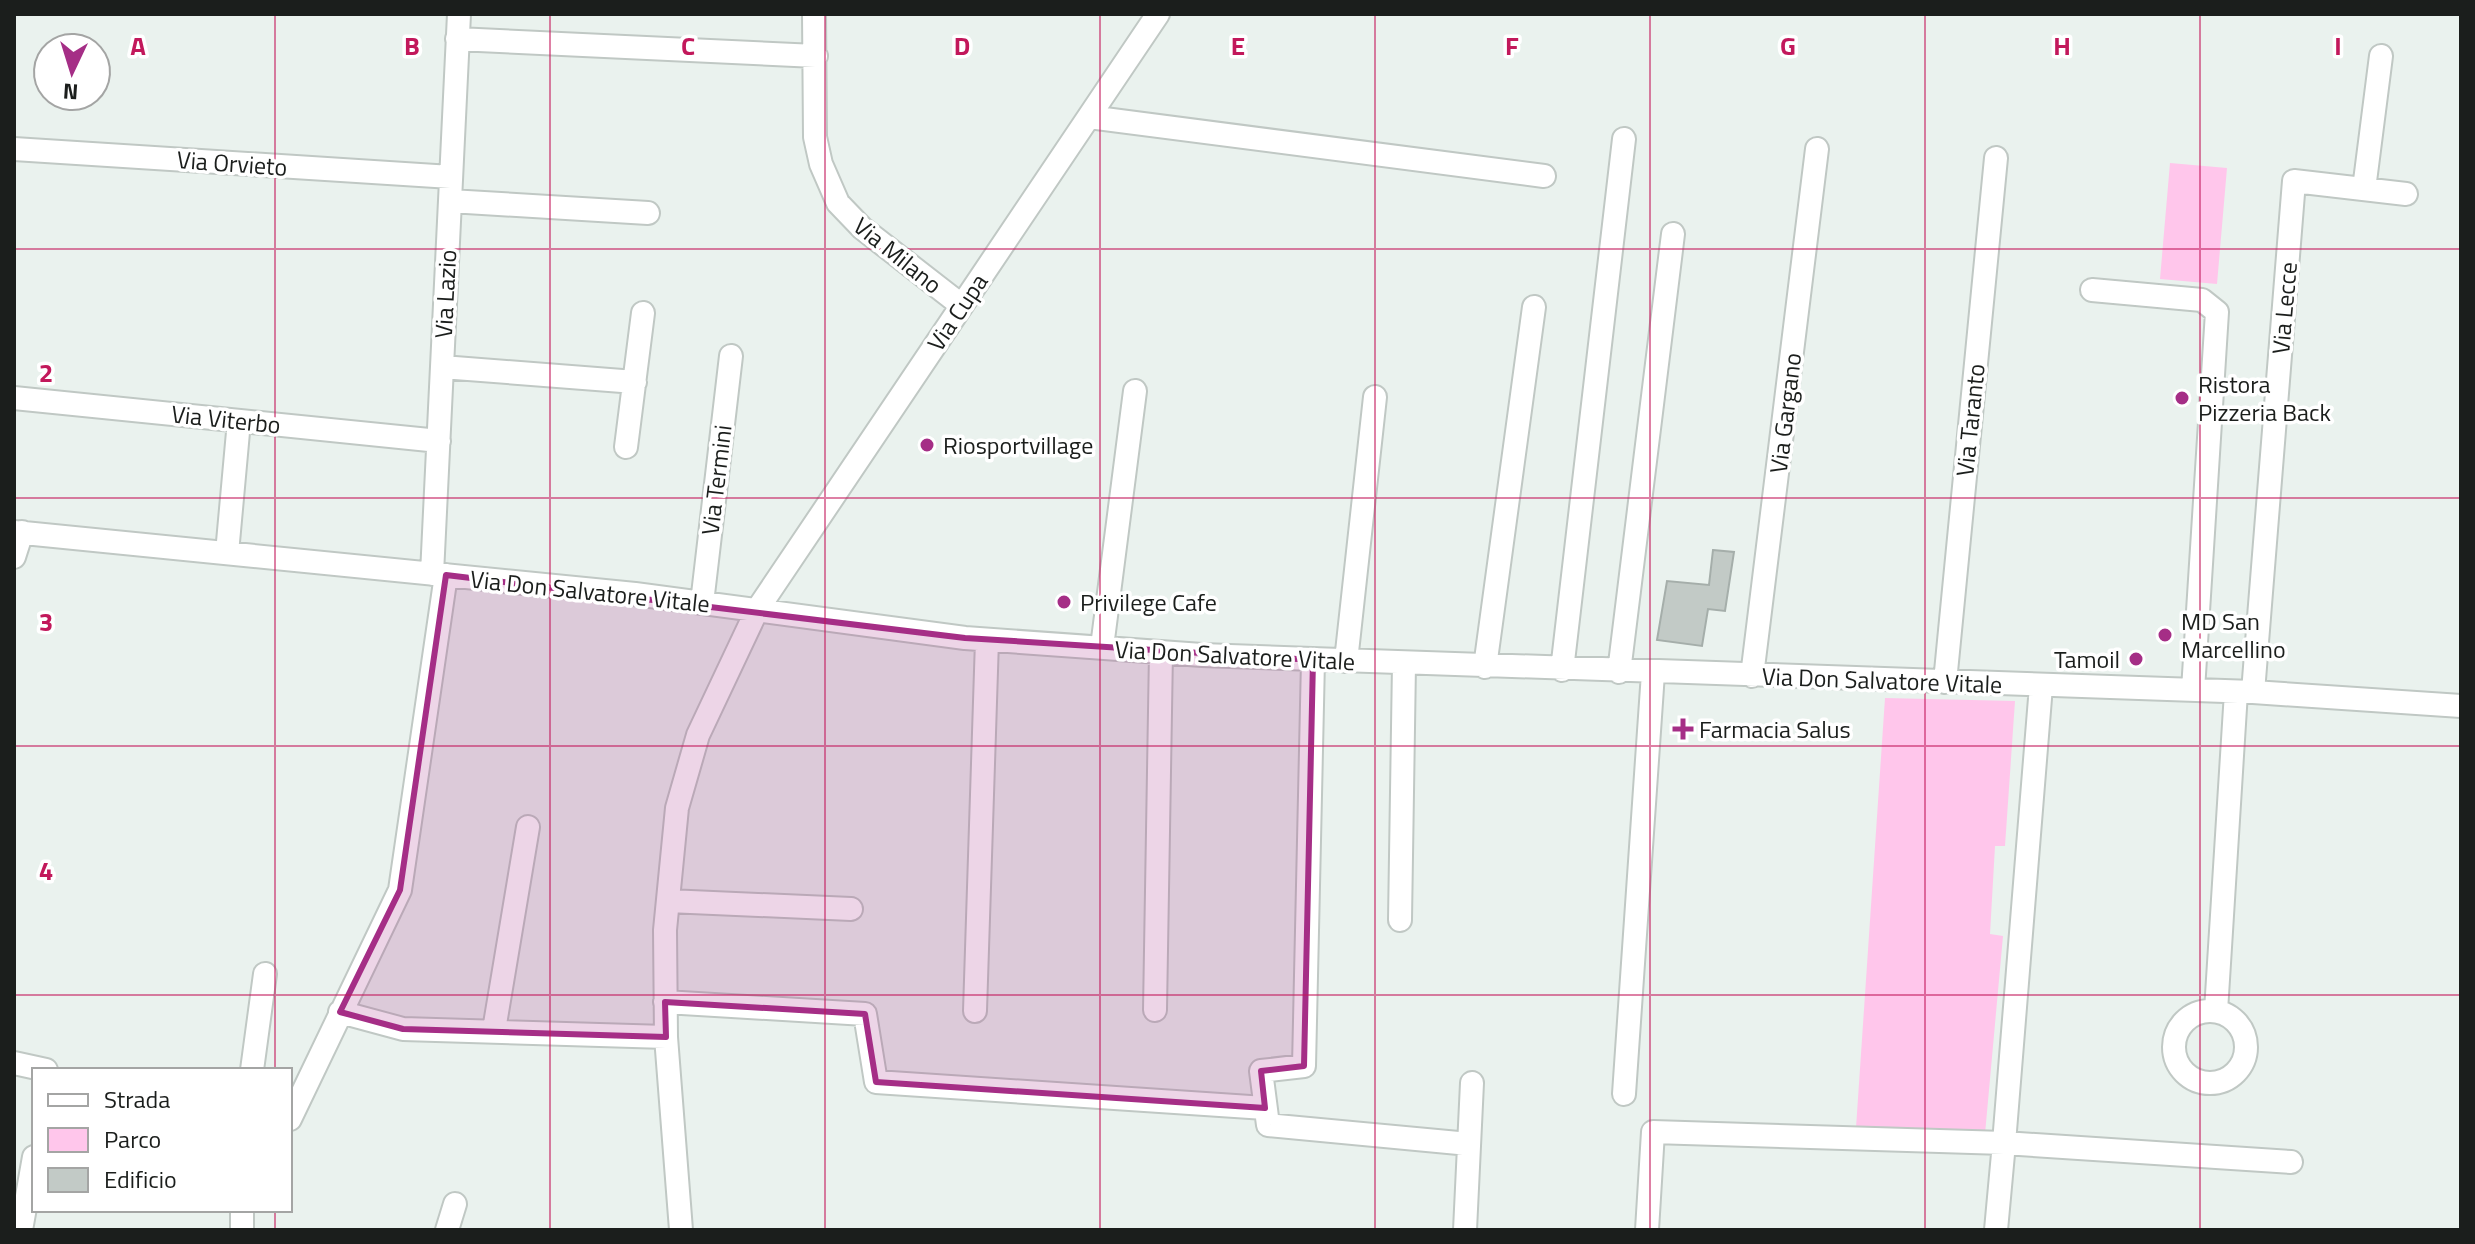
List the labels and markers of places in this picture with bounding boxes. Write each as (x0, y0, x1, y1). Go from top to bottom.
place label: Ristora Pizzeria Back (2198, 366, 2332, 430)
marker: Ristora Pizzeria Back (2173, 389, 2191, 407)
place label: Riosportvillage (943, 427, 1093, 463)
marker: Riosportvillage (918, 436, 936, 454)
place label: Privilege Cafe (1080, 584, 1217, 620)
marker: Privilege Cafe (1055, 593, 1073, 611)
place label: MD San Marcellino (2181, 603, 2286, 667)
marker: MD San Marcellino (2156, 626, 2174, 644)
place label: Tamoil (2054, 641, 2120, 677)
marker: Tamoil (2127, 650, 2145, 668)
place label: Farmacia Salus (1699, 711, 1851, 747)
marker: Farmacia Salus (1674, 720, 1692, 738)

